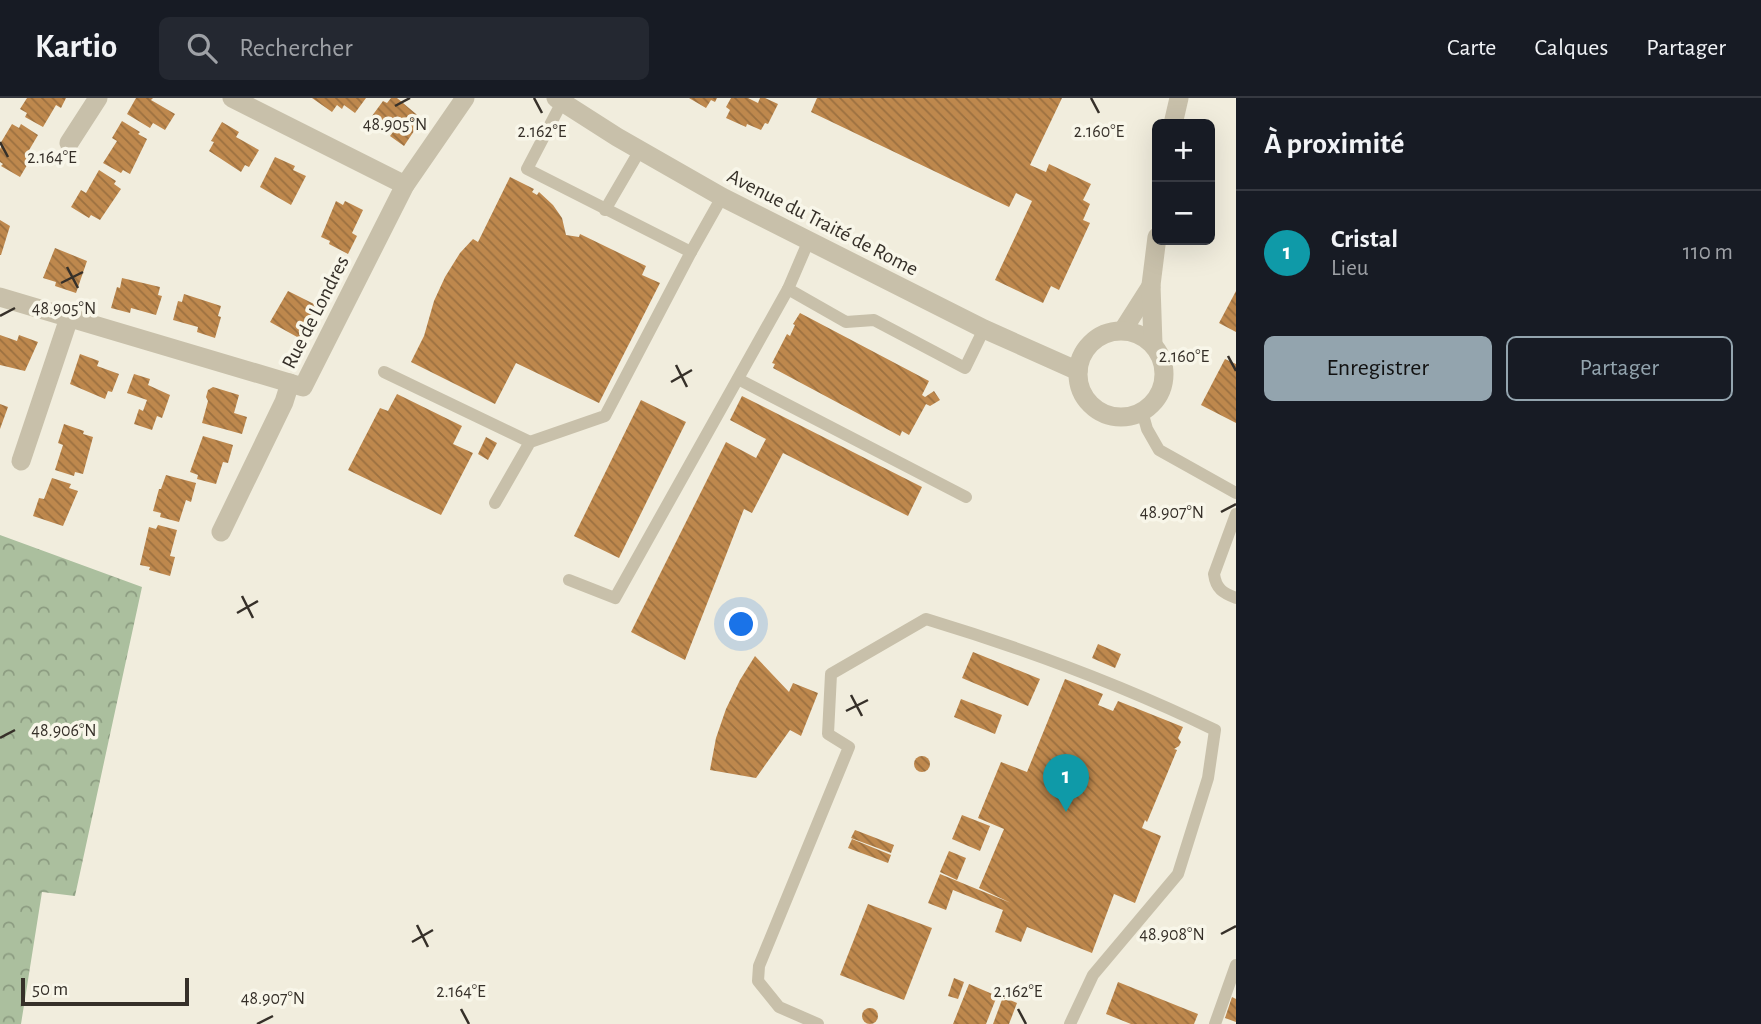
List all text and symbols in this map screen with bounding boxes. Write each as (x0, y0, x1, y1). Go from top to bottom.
search box (159, 17, 649, 80)
icon: search (183, 29, 221, 67)
text: Kartio (35, 31, 117, 64)
text: Rechercher (239, 35, 353, 61)
text: Carte (1447, 36, 1496, 60)
text: Calques (1534, 36, 1608, 60)
text: Partager (1646, 36, 1726, 60)
text: 48.905°N (363, 116, 427, 134)
map controls (1152, 119, 1215, 245)
button: + (1152, 119, 1215, 182)
text: 2.162°E (517, 123, 567, 141)
text: 2.160°E (1074, 123, 1125, 141)
text: À proximité (1264, 129, 1404, 159)
text: 2.164°E (27, 149, 77, 167)
street label: Avenue du Traité de Rome (724, 165, 922, 280)
button: − (1152, 182, 1215, 245)
text: Cristal (1331, 226, 1398, 252)
text: 1 (1283, 241, 1291, 264)
text: 110 m (1683, 241, 1733, 264)
street label: Rue de Londres (278, 252, 353, 372)
text: Lieu (1331, 257, 1368, 280)
text: 48.905°N (32, 300, 96, 318)
button: Enregistrer (1264, 336, 1492, 401)
button: Partager (1506, 336, 1733, 401)
text: 2.160°E (1159, 348, 1210, 366)
text: 48.907°N (1140, 504, 1204, 522)
your location (724, 607, 758, 641)
text: 48.906°N (31, 722, 97, 740)
pin: 1 (1043, 754, 1089, 812)
text: 48.908°N (1139, 926, 1205, 944)
scale bar (21, 975, 189, 1007)
text: 50 m (32, 980, 68, 999)
text: 2.164°E (436, 983, 486, 1001)
text: 2.162°E (993, 983, 1043, 1001)
text: 48.907°N (241, 990, 305, 1008)

